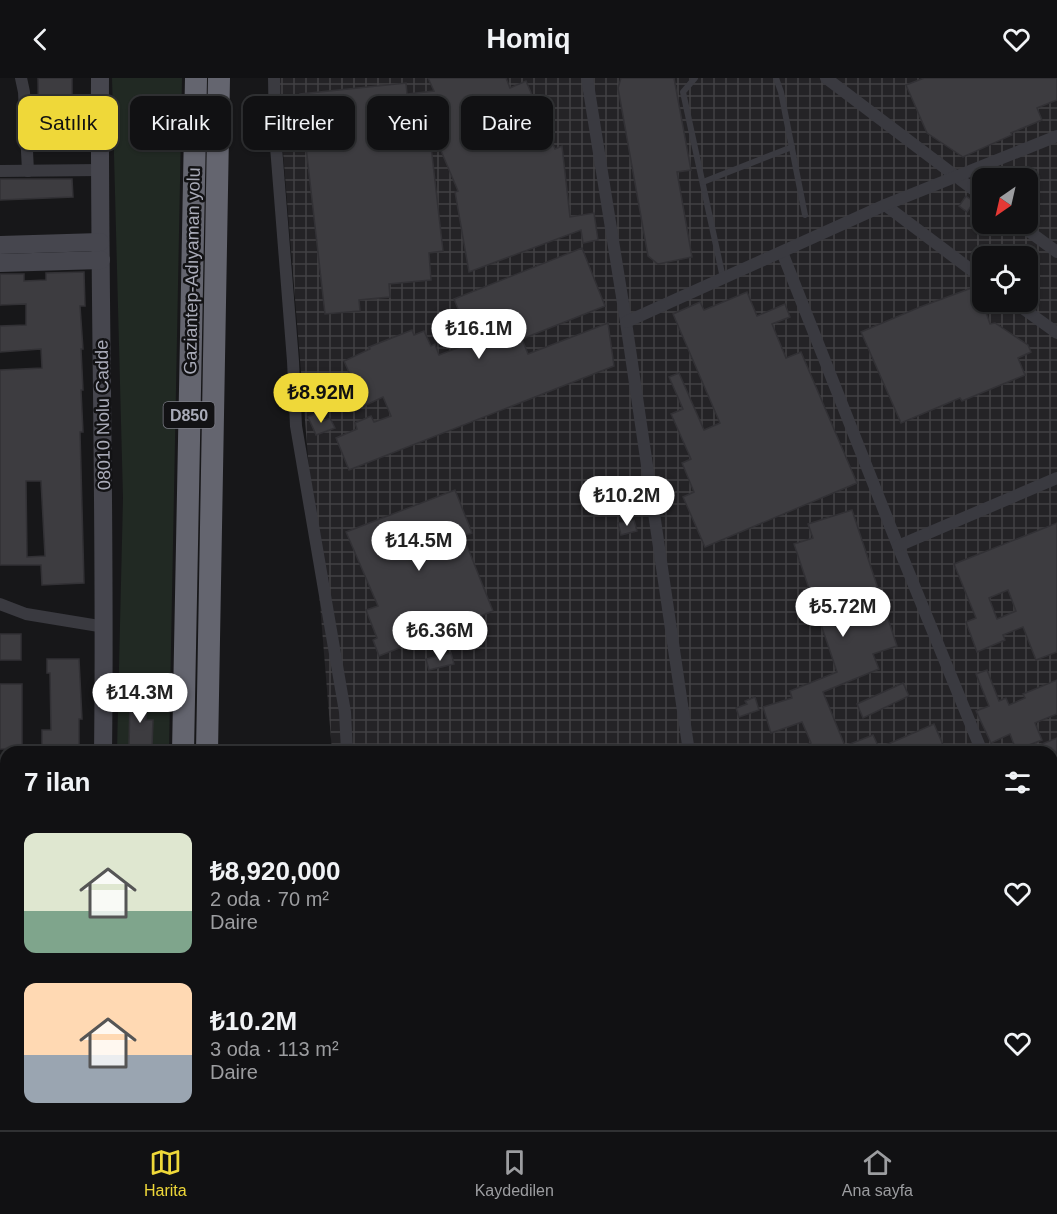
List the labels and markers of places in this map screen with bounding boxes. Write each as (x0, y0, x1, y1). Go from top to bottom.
pin: ₺16.1M (430, 309, 528, 360)
pin: ₺8.92M (272, 373, 370, 424)
pin: ₺10.2M (578, 476, 676, 527)
pin: ₺14.5M (370, 521, 468, 572)
pin: ₺5.72M (794, 587, 892, 638)
pin: ₺6.36M (391, 611, 489, 662)
pin: ₺14.3M (91, 673, 189, 724)

